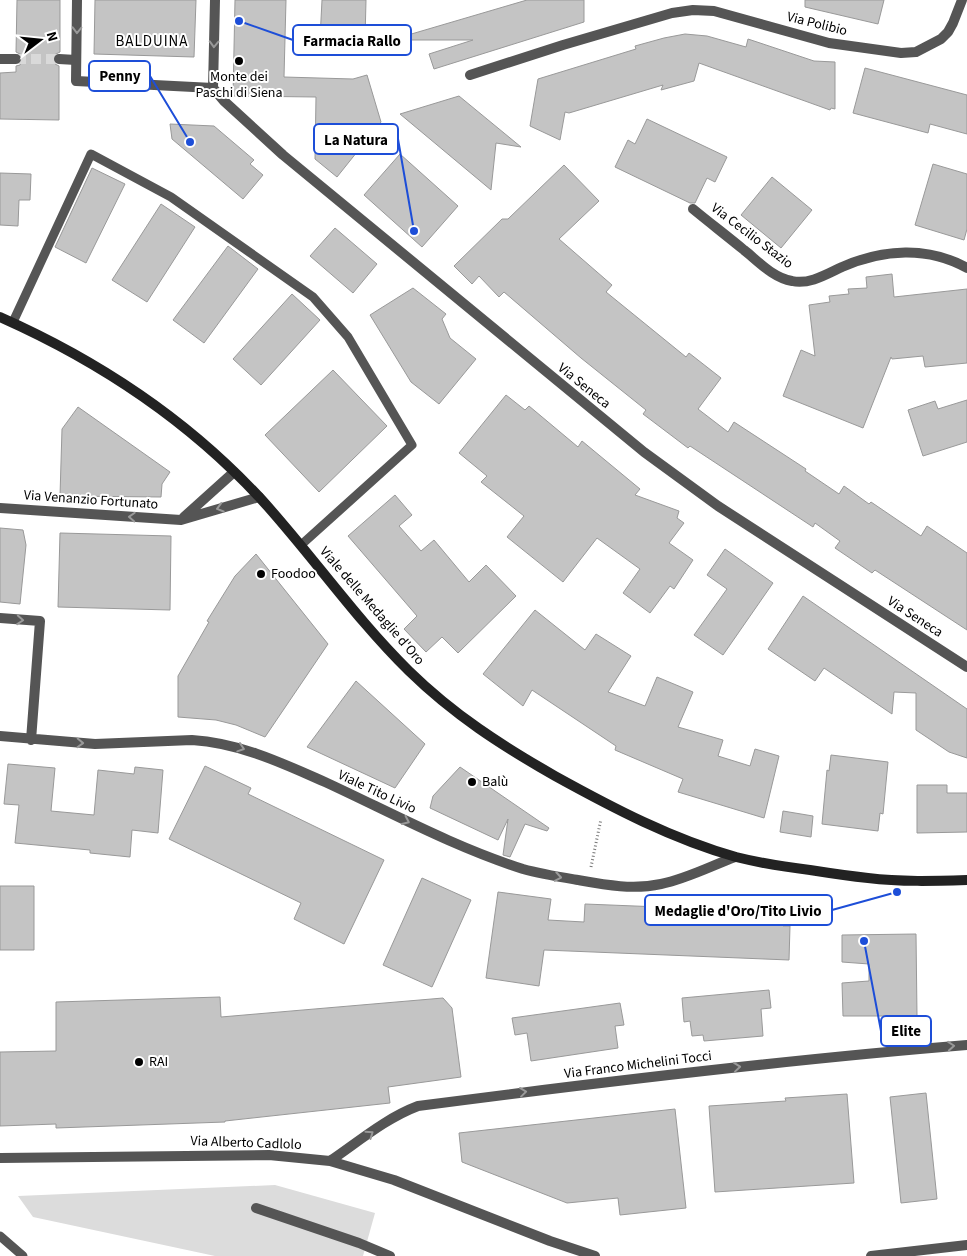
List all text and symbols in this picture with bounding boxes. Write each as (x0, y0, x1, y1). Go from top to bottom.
street label: Via Polibio (785, 7, 849, 41)
north arrow (15, 15, 65, 65)
callout: Farmacia Rallo (293, 25, 411, 55)
one-way arrow (71, 26, 82, 34)
text: N (41, 29, 62, 44)
district label: BALDUINA (116, 31, 188, 52)
text: Farmacia Rallo (303, 31, 401, 52)
one-way arrow (209, 40, 219, 48)
marker: Monte dei Paschi di Siena (233, 55, 245, 67)
callout: Penny (89, 61, 150, 91)
text: Penny (99, 66, 141, 87)
place label: Monte dei Paschi di Siena (195, 67, 283, 103)
callout: La Natura (314, 124, 398, 154)
text: La Natura (324, 130, 388, 151)
street label: Via Cecilio Stazio (707, 198, 797, 274)
street label: Via Seneca (553, 358, 615, 414)
street label: Via Venanzio Fortunato (23, 485, 159, 515)
one-way arrow (216, 503, 225, 513)
one-way arrow (128, 511, 136, 522)
street label: Viale delle Medaglie d'Oro (315, 542, 429, 670)
place label: Foodoo (271, 564, 316, 584)
marker: Foodoo (255, 568, 267, 580)
street label: Via Seneca (883, 591, 947, 643)
one-way arrow (16, 614, 24, 625)
one-way arrow (76, 738, 84, 748)
one-way arrow (237, 743, 245, 753)
street label: Viale Tito Livio (334, 765, 420, 819)
place label: Balù (482, 772, 508, 792)
marker: Balù (466, 776, 478, 788)
one-way arrow (401, 814, 410, 825)
one-way arrow (554, 871, 563, 881)
callout: Medaglie d'Oro/Tito Livio (645, 895, 832, 925)
text: Medaglie d'Oro/Tito Livio (655, 901, 822, 922)
callout: Elite (881, 1016, 931, 1046)
text: Elite (891, 1021, 921, 1042)
one-way arrow (947, 1041, 955, 1052)
street label: Via Franco Michelini Tocci (563, 1046, 713, 1084)
place label: RAI (149, 1052, 168, 1072)
marker: RAI (133, 1056, 145, 1068)
one-way arrow (733, 1062, 741, 1073)
one-way arrow (520, 1087, 528, 1098)
street label: Via Alberto Cadlolo (190, 1131, 302, 1155)
one-way arrow (364, 1131, 373, 1140)

